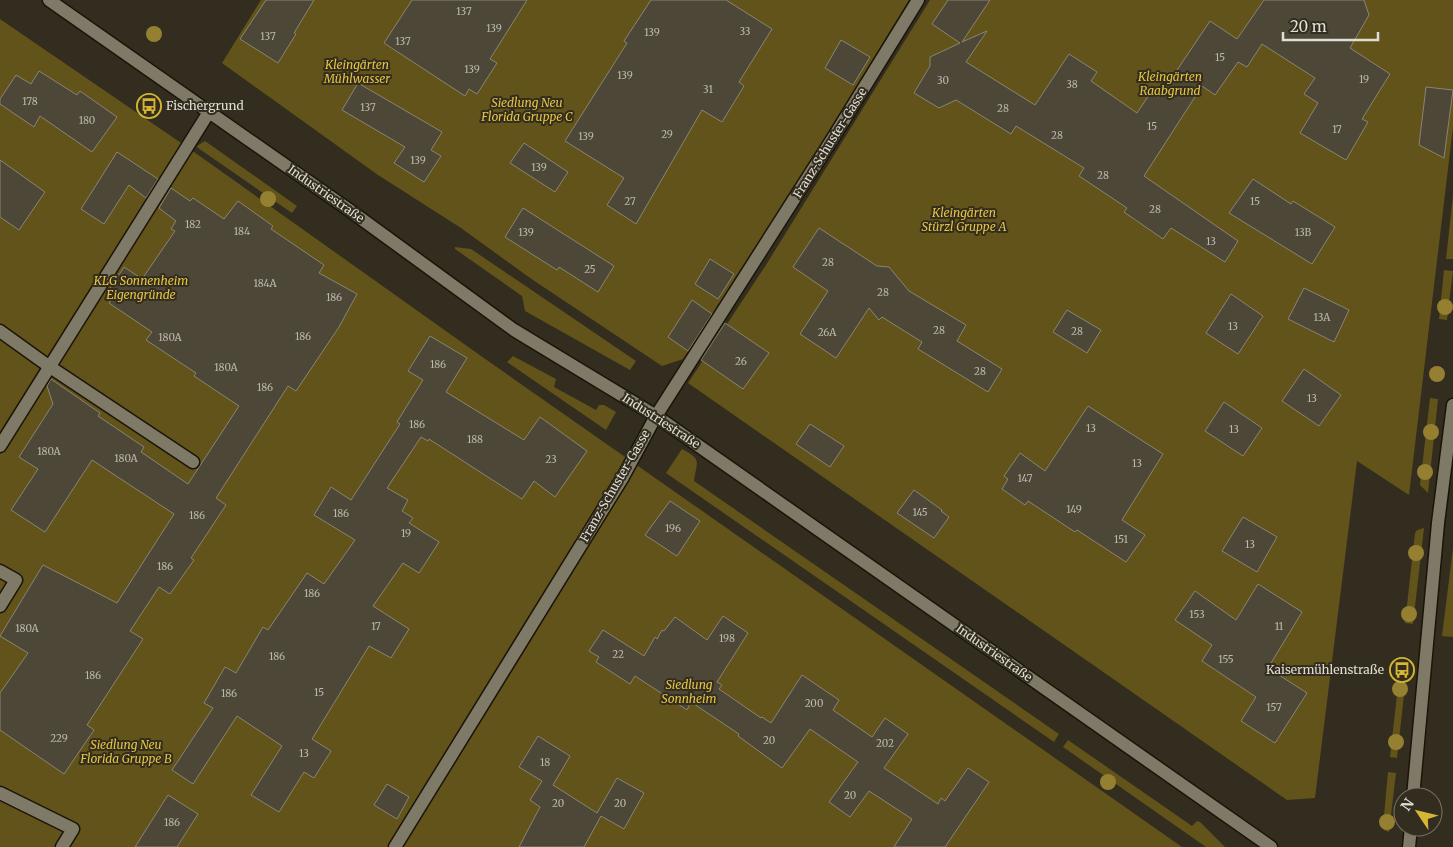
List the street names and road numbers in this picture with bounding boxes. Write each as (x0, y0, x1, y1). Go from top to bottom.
street label: Franz-Schuster-Gasse (790, 85, 870, 201)
street label: Industriestraße (285, 162, 367, 225)
street label: Industriestraße (620, 390, 703, 451)
street label: Franz-Schuster-Gasse (576, 427, 653, 544)
street label: Industriestraße (953, 621, 1035, 684)

